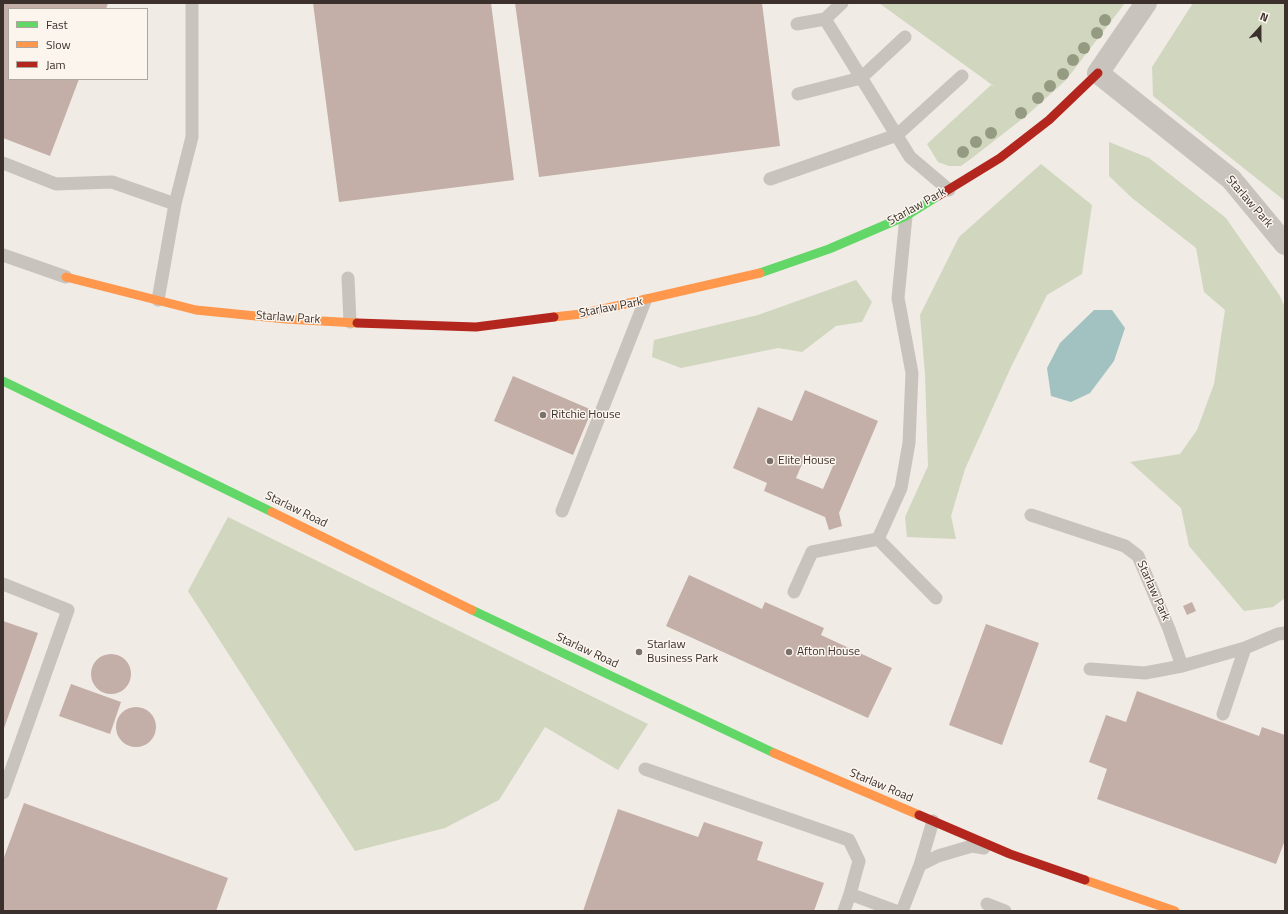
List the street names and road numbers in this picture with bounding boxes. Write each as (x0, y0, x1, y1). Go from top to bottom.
street label: Starlaw Park (1222, 173, 1276, 231)
street label: Starlaw Park (885, 185, 949, 229)
street label: Starlaw Park (578, 295, 644, 321)
street label: Starlaw Park (255, 309, 321, 327)
street label: Starlaw Road (263, 489, 329, 531)
street label: Starlaw Park (1133, 559, 1173, 623)
street label: Starlaw Road (553, 630, 621, 672)
street label: Starlaw Road (847, 766, 915, 806)

